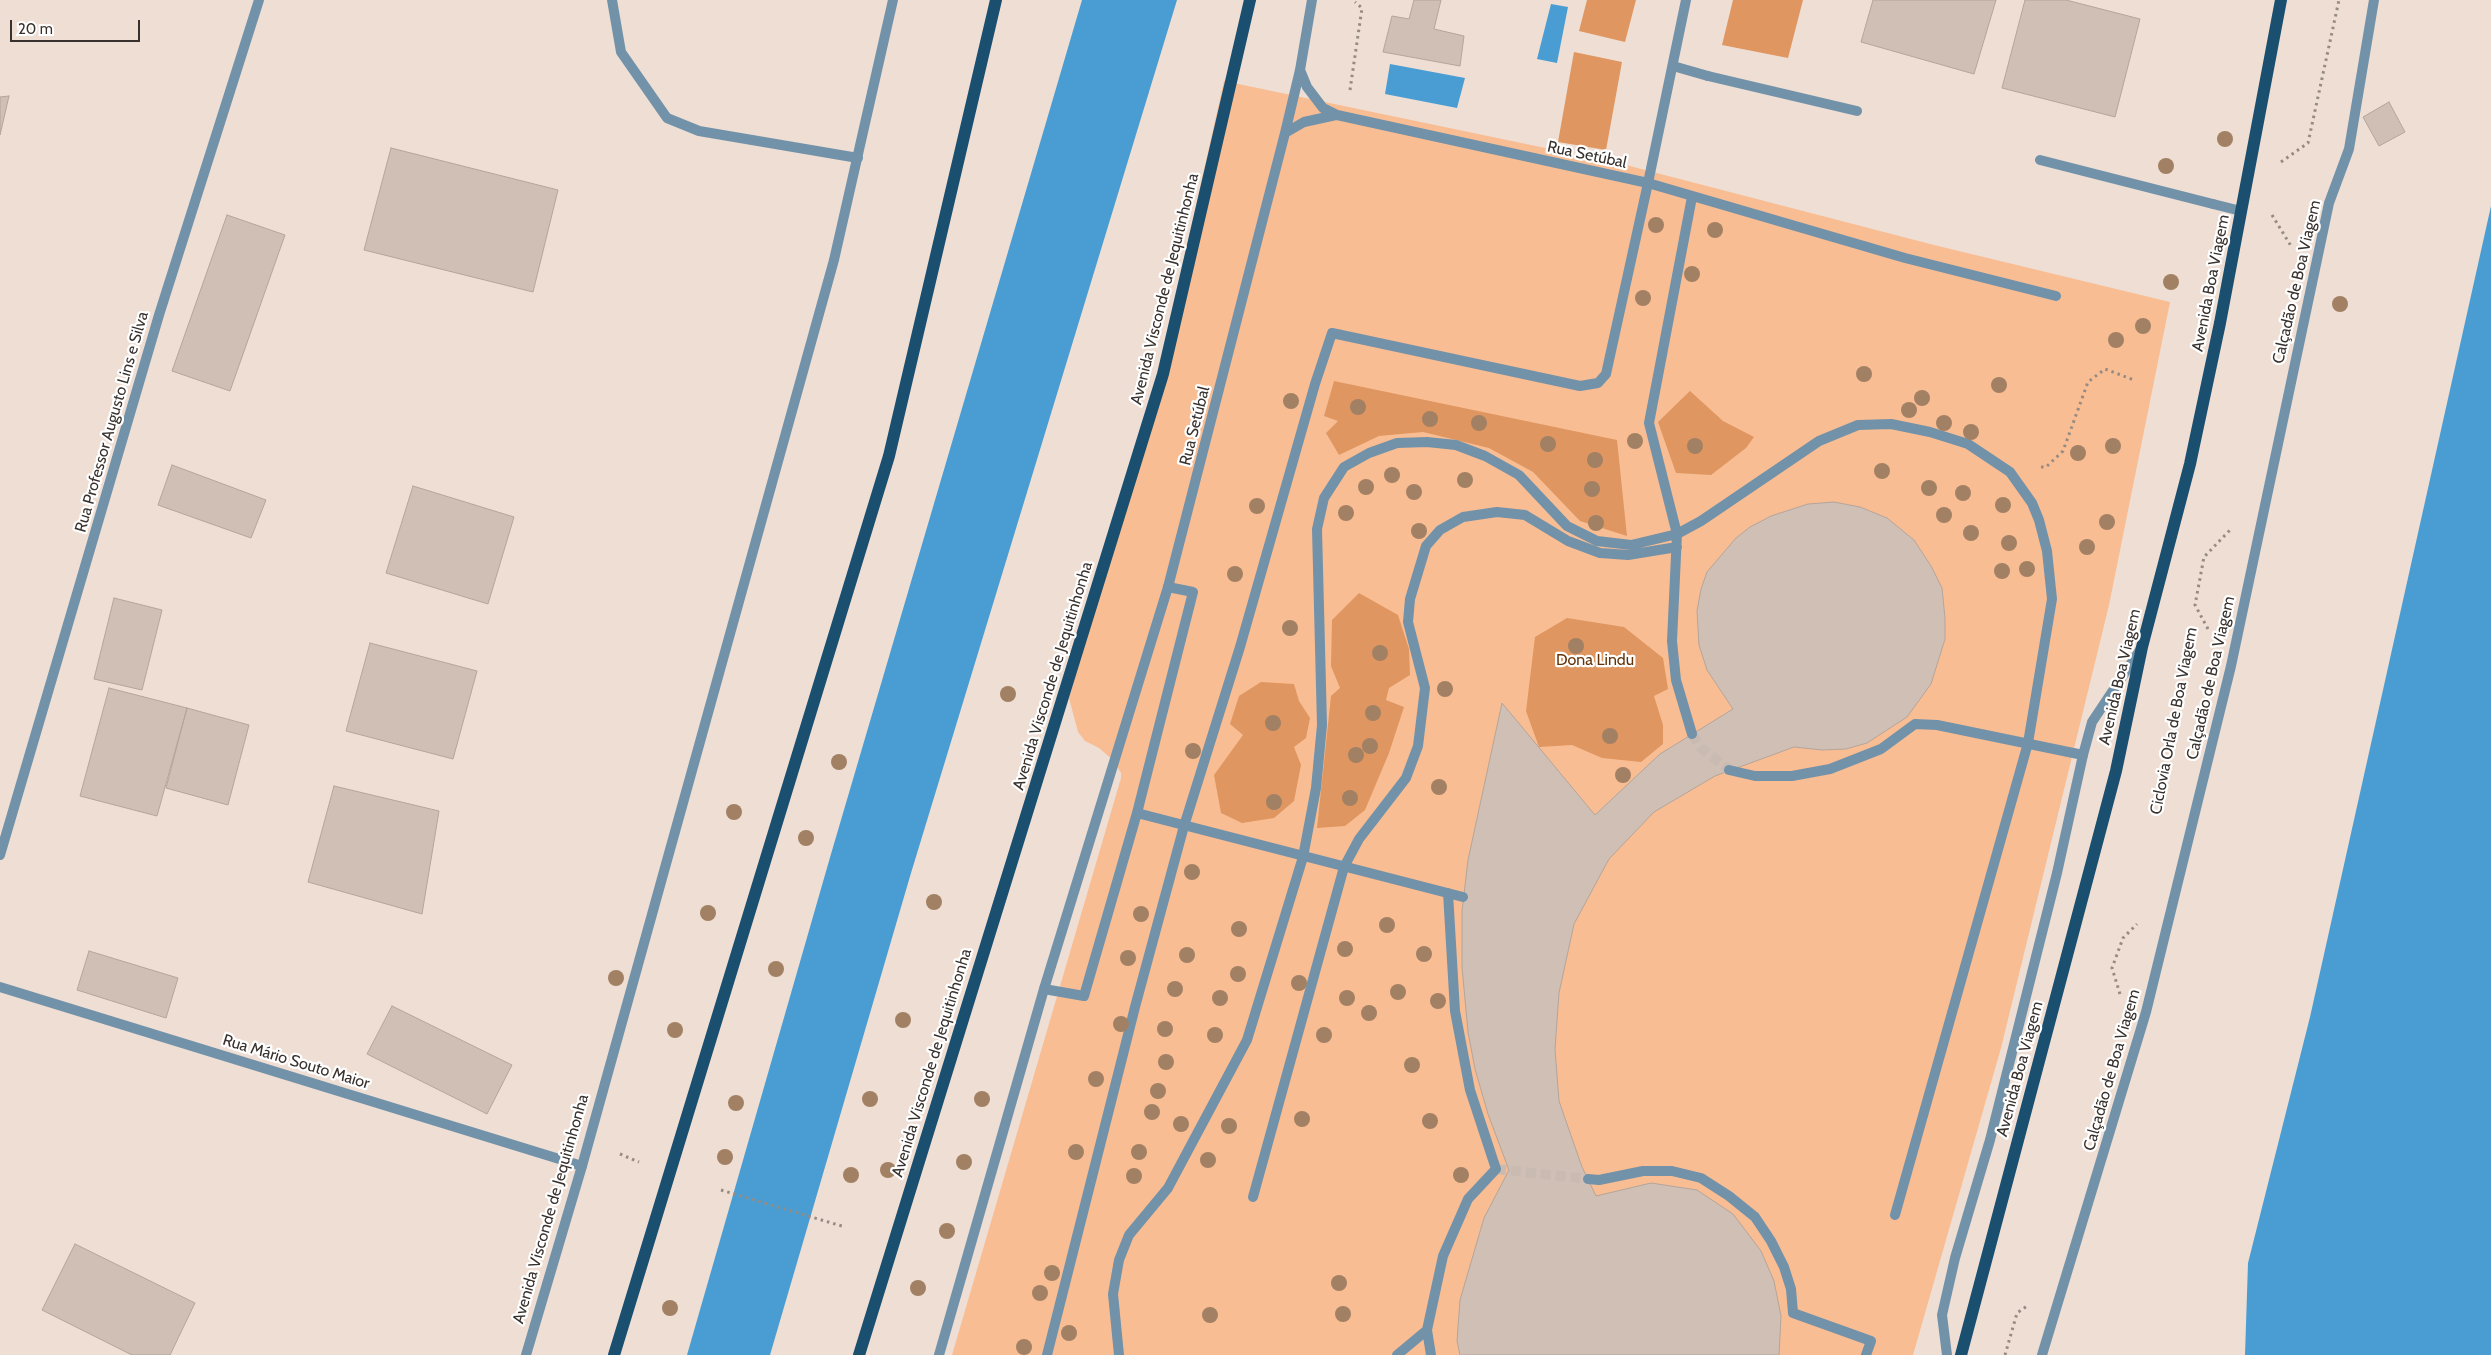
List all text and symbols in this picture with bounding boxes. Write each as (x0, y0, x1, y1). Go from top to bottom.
scale bar (12, 10, 142, 42)
text: 20 m (18, 20, 53, 38)
street label: Rua Setúbal (1546, 137, 1628, 173)
street label: Avenida Visconde de Jequitinhonha (1127, 171, 1203, 407)
street label: Calçadão de Boa Viagem (2269, 198, 2325, 366)
street label: Avenida Boa Viagem (2188, 213, 2234, 353)
street label: Rua Professor Augusto Lins e Silva (71, 309, 153, 535)
street label: Rua Setúbal (1176, 384, 1214, 468)
street label: Avenida Visconde de Jequitinhonha (1009, 560, 1097, 792)
street label: Calçadão de Boa Viagem (2183, 594, 2239, 762)
street label: Avenida Boa Viagem (2095, 607, 2145, 747)
street label: Ciclovia Orla de Boa Viagem (2146, 626, 2202, 816)
park label: Dona Lindu (1556, 650, 1634, 670)
street label: Avenida Visconde de Jequitinhonha (888, 947, 976, 1179)
street label: Calçadão de Boa Viagem (2080, 987, 2144, 1153)
street label: Avenida Boa Viagem (1993, 999, 2047, 1139)
street label: Rua Mário Souto Maior (220, 1031, 372, 1093)
street label: Avenida Visconde de Jequitinhonha (509, 1092, 593, 1326)

